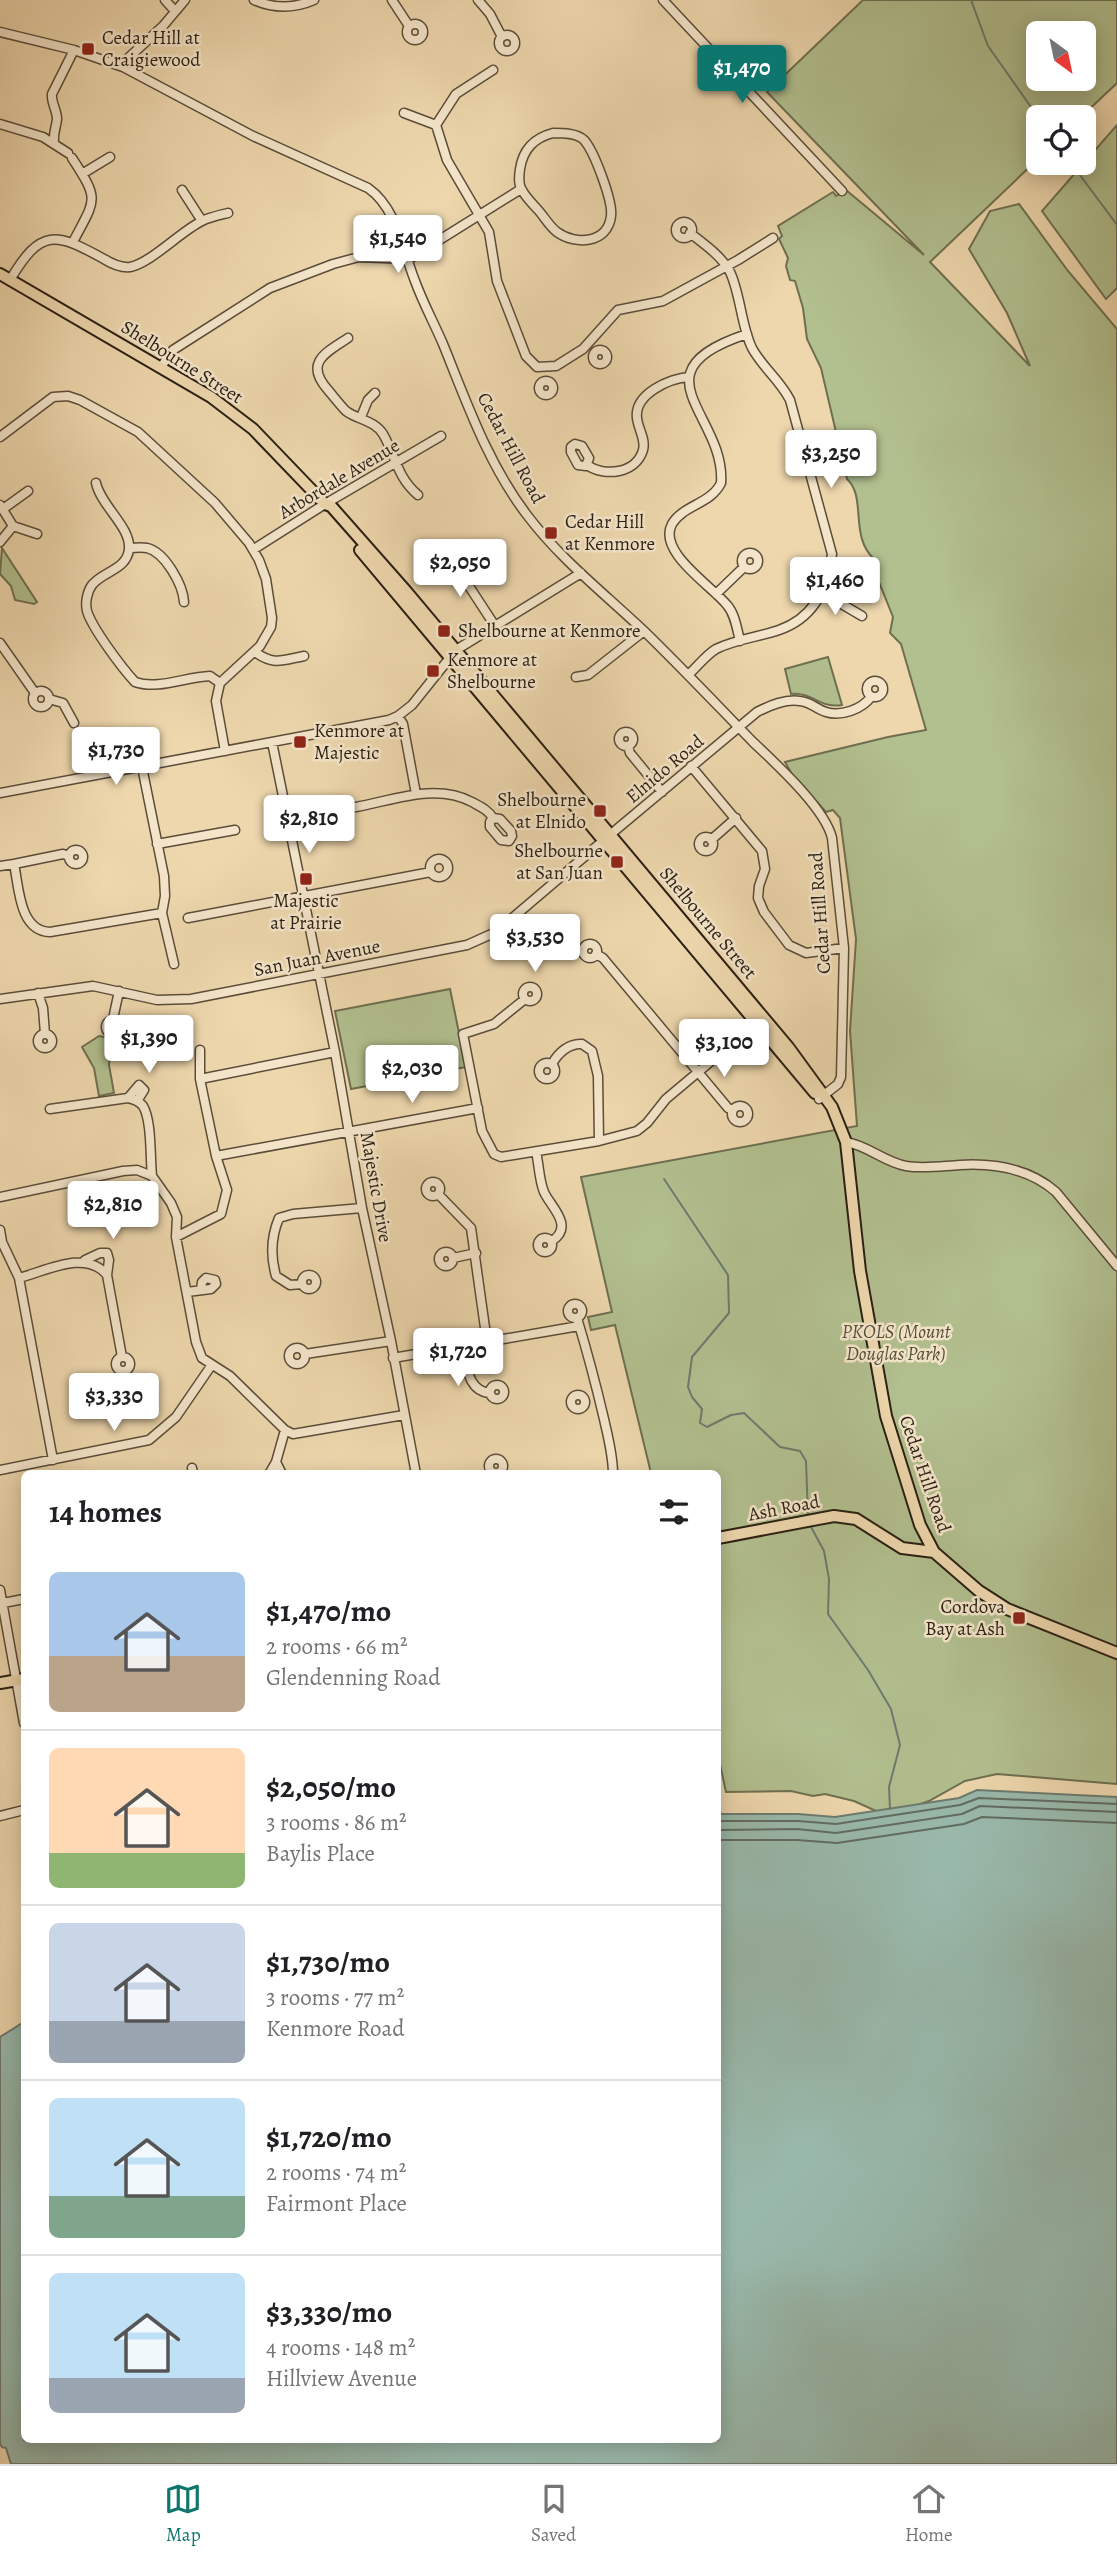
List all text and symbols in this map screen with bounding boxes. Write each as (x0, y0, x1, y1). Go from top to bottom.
north arrow (1026, 21, 1096, 91)
map controls (1026, 21, 1096, 175)
place label: Cedar Hill at Craigiewood (102, 25, 201, 73)
marker: Cedar Hill at Craigiewood (80, 41, 96, 57)
pin: $1,470 (685, 46, 799, 105)
text: $1,470 (713, 52, 771, 83)
button: locate (1026, 105, 1096, 175)
pin: $1,540 (341, 216, 455, 275)
text: $1,540 (369, 222, 427, 253)
street label: Shelbourne Street (116, 314, 248, 410)
street label: Cedar Hill Road (471, 388, 552, 509)
pin: $3,250 (774, 430, 888, 490)
street label: Arbordale Avenue (273, 433, 404, 526)
text: $3,250 (801, 437, 861, 468)
place label: Cedar Hill at Kenmore (565, 509, 655, 557)
marker: Cedar Hill at Kenmore (543, 525, 559, 541)
pin: $2,050 (403, 540, 517, 599)
text: $2,050 (430, 546, 490, 577)
pin: $1,460 (778, 558, 892, 617)
text: $1,460 (806, 564, 864, 595)
place label: Shelbourne at Kenmore (458, 618, 641, 644)
marker: Shelbourne at Kenmore (436, 623, 452, 639)
place label: Kenmore at Shelbourne (447, 647, 537, 695)
marker: Kenmore at Shelbourne (425, 663, 441, 679)
place label: Kenmore at Majestic (314, 718, 404, 766)
pin: $1,730 (59, 728, 173, 787)
street label: Elnido Road (620, 728, 710, 809)
text: $1,730 (88, 734, 144, 765)
marker: Kenmore at Majestic (292, 734, 308, 750)
place label: Shelbourne at Elnido (497, 787, 586, 835)
pin: $2,810 (252, 796, 366, 855)
text: $2,810 (280, 802, 338, 833)
marker: Shelbourne at Elnido (592, 803, 608, 819)
place label: Shelbourne at San Juan (514, 838, 603, 886)
street label: Cedar Hill Road (803, 850, 837, 975)
marker: Shelbourne at San Juan (609, 854, 625, 870)
street label: Shelbourne Street (653, 861, 763, 985)
marker: Majestic at Prairie (298, 871, 314, 887)
place label: Majestic at Prairie (270, 888, 342, 936)
pin: $3,530 (478, 914, 592, 974)
text: $3,530 (506, 921, 564, 952)
street label: San Juan Avenue (252, 933, 382, 983)
pin: $1,390 (92, 1016, 206, 1075)
pin: $3,100 (667, 1020, 781, 1079)
text: $1,390 (120, 1022, 178, 1053)
text: $3,100 (695, 1026, 753, 1057)
pin: $2,030 (355, 1046, 469, 1105)
text: $2,030 (381, 1052, 443, 1083)
street label: Majestic Drive (353, 1130, 399, 1244)
pin: $2,810 (56, 1182, 170, 1241)
text: $2,810 (84, 1188, 142, 1219)
park label: PKOLS (Mount Douglas Park) (842, 1319, 952, 1367)
pin: $1,720 (401, 1328, 515, 1388)
text: $1,720 (429, 1335, 487, 1366)
pin: $3,330 (57, 1374, 171, 1433)
text: $3,330 (85, 1380, 143, 1411)
street label: Cedar Hill Road (893, 1412, 957, 1537)
street label: Ash Road (745, 1488, 823, 1528)
text: 14 homes (49, 1492, 162, 1532)
icon: filters (655, 1493, 693, 1531)
text: $1,470/mo (266, 1591, 391, 1631)
place label: Cordova Bay at Ash (925, 1594, 1005, 1642)
icon: home (105, 1600, 189, 1684)
marker: Cordova Bay at Ash (1011, 1610, 1027, 1626)
text: 2 rooms · 66 m² (266, 1631, 408, 1662)
text: Glendenning Road (266, 1662, 441, 1693)
text: $2,050/mo (266, 1767, 396, 1807)
icon: home (105, 1776, 189, 1860)
text: 3 rooms · 86 m² (266, 1807, 407, 1838)
text: Baylis Place (266, 1838, 375, 1869)
text: $1,730/mo (266, 1942, 390, 1982)
icon: home (105, 1951, 189, 2035)
text: 3 rooms · 77 m² (266, 1982, 404, 2013)
text: Kenmore Road (266, 2013, 405, 2044)
text: $1,720/mo (266, 2117, 392, 2157)
icon: home (105, 2126, 189, 2210)
text: 2 rooms · 74 m² (266, 2157, 406, 2188)
text: Fairmont Place (266, 2188, 407, 2219)
text: $3,330/mo (266, 2292, 392, 2332)
icon: home (105, 2301, 189, 2385)
text: 4 rooms · 148 m² (266, 2332, 415, 2363)
text: Hillview Avenue (266, 2363, 417, 2394)
tab: Map (164, 2480, 202, 2548)
tab: Saved (531, 2480, 576, 2548)
tab: Home (905, 2480, 953, 2548)

